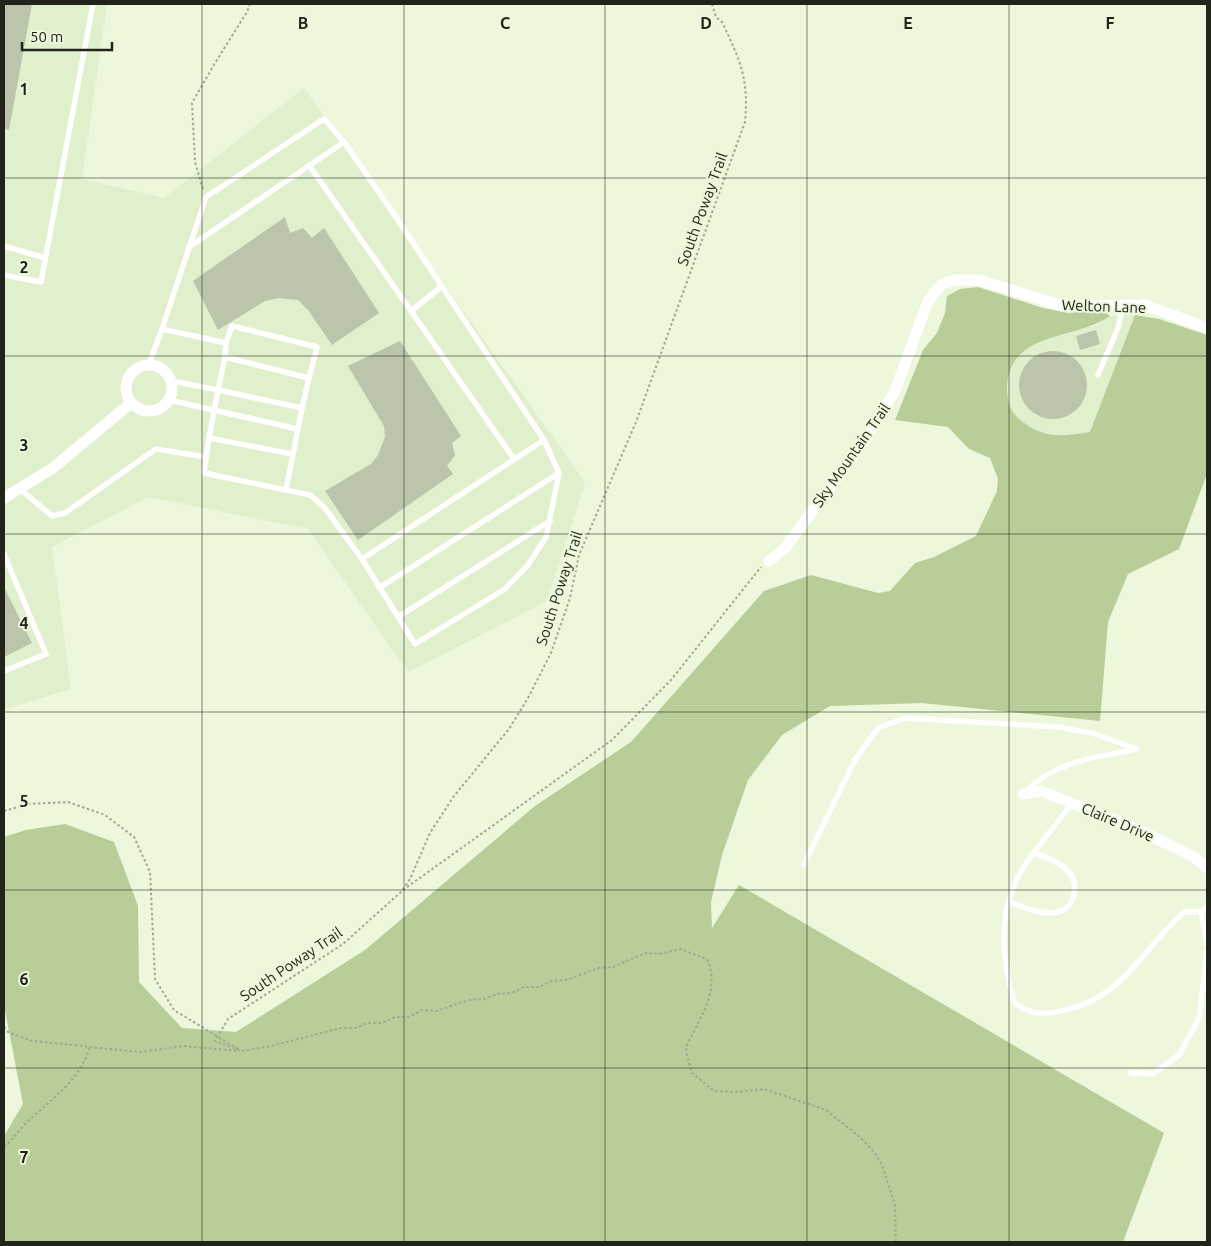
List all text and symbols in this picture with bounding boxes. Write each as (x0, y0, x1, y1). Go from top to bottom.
text: B (298, 14, 308, 32)
text: C (500, 14, 510, 32)
text: D (700, 14, 712, 32)
text: E (903, 14, 913, 32)
text: F (1106, 14, 1115, 32)
scale bar (22, 20, 112, 52)
text: 50 m (30, 28, 63, 45)
text: 1 (19, 80, 29, 98)
street label: South Poway Trail (674, 150, 730, 268)
text: 2 (19, 258, 29, 276)
street label: Welton Lane (1061, 296, 1147, 316)
street label: Sky Mountain Trail (809, 400, 893, 510)
text: 3 (19, 436, 29, 454)
street label: South Poway Trail (532, 529, 586, 647)
text: 4 (19, 614, 29, 632)
text: 5 (19, 792, 29, 810)
street label: Claire Drive (1079, 799, 1157, 845)
street label: South Poway Trail (237, 924, 345, 1004)
text: 6 (19, 970, 29, 988)
text: 7 (19, 1148, 29, 1166)

